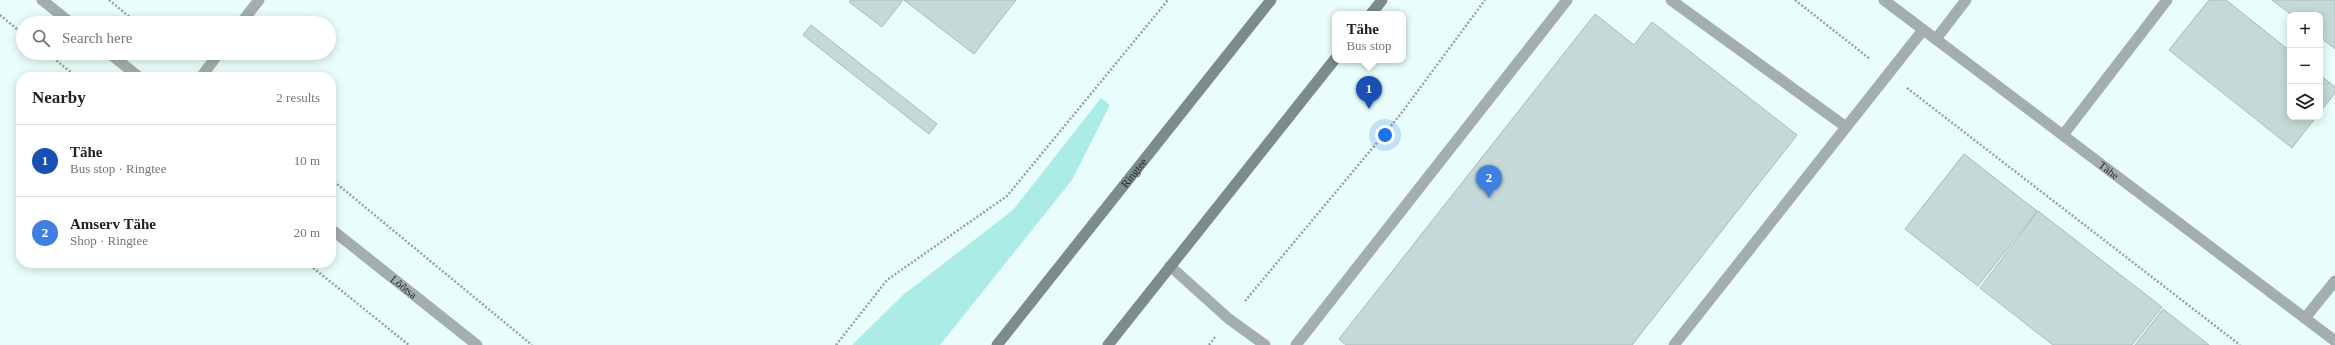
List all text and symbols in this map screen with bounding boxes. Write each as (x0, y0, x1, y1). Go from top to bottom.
popup (1332, 11, 1406, 63)
map controls (2287, 12, 2323, 120)
button: + (2287, 12, 2323, 48)
search box (16, 16, 336, 60)
text: Tähe (1346, 21, 1379, 37)
icon: search (30, 27, 52, 49)
text: Search here (62, 30, 132, 46)
text: Bus stop (1346, 38, 1392, 53)
button: − (2287, 48, 2323, 84)
pin: 1 (1356, 76, 1382, 109)
button: layers (2287, 84, 2323, 120)
text: Nearby (32, 88, 86, 107)
text: 2 results (276, 90, 320, 105)
your location (1375, 125, 1395, 145)
text: Tähe (70, 144, 103, 160)
text: 1 (42, 153, 48, 168)
text: 10 m (294, 153, 320, 168)
street label: Ringtee (1118, 155, 1149, 190)
street label: Tähe (2097, 159, 2121, 182)
text: Bus stop · Ringtee (70, 161, 166, 176)
pin: 2 (1476, 165, 1502, 198)
text: Amserv Tähe (70, 216, 156, 232)
text: 2 (42, 225, 48, 240)
text: 20 m (294, 225, 320, 240)
text: Shop · Ringtee (70, 233, 148, 248)
street label: Lõõtsa (388, 273, 419, 301)

